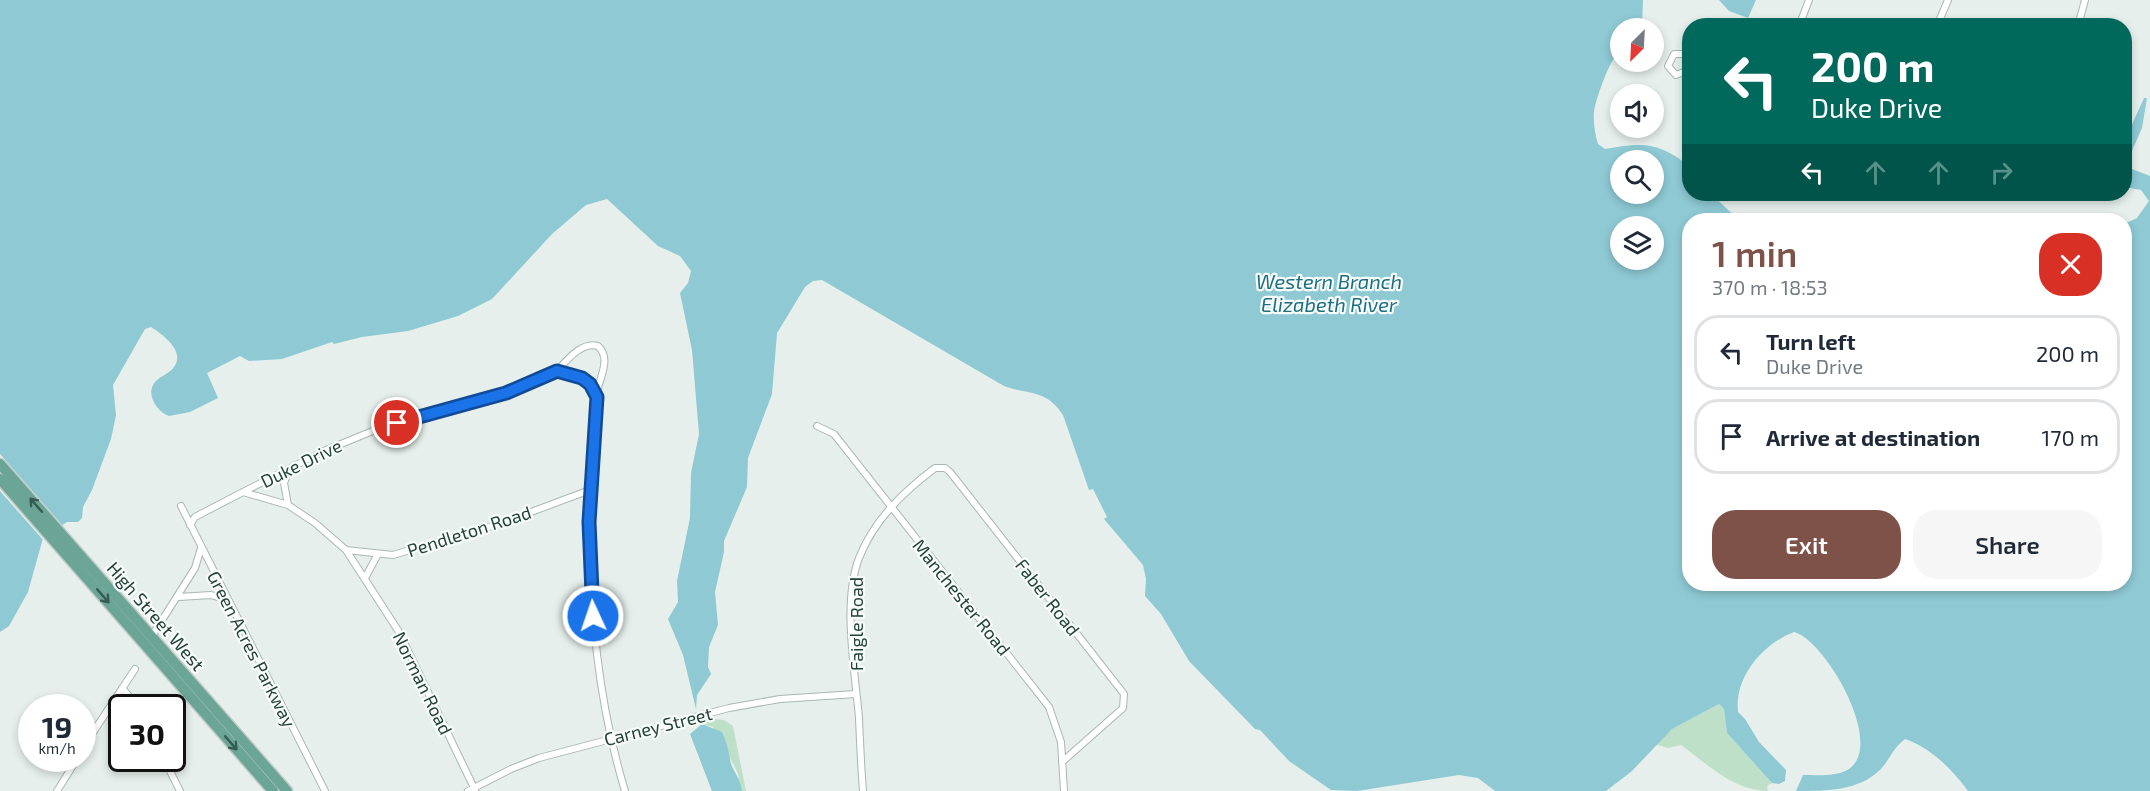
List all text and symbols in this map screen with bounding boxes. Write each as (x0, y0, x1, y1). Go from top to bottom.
north arrow (1610, 18, 1664, 72)
map controls (1610, 18, 1664, 270)
text: 200 m (1811, 40, 1934, 90)
icon: left (1712, 42, 1790, 120)
button: sound (1610, 84, 1664, 138)
text: Duke Drive (1811, 91, 1942, 123)
button: search (1610, 150, 1664, 204)
icon: left (1796, 156, 1829, 189)
icon: ahead (1859, 156, 1892, 189)
icon: ahead (1922, 156, 1955, 189)
icon: right (1985, 156, 2018, 189)
button: layers (1610, 216, 1664, 270)
text: 1 min (1712, 231, 1797, 274)
button: close (2039, 233, 2102, 296)
water label: Western Branch Elizabeth River (1256, 269, 1402, 316)
text: 370 m · 18:53 (1712, 275, 1828, 299)
text: Turn left (1766, 328, 1855, 354)
icon: left (1715, 336, 1748, 369)
text: 200 m (2036, 340, 2099, 366)
text: Duke Drive (1766, 354, 1863, 378)
pin (371, 397, 422, 448)
icon: arrive (380, 406, 413, 439)
icon: arrive (1715, 420, 1748, 453)
text: Arrive at destination (1766, 424, 1980, 450)
text: 170 m (2042, 424, 2099, 450)
street label: Duke Drive (257, 434, 345, 492)
one-way arrow (29, 498, 43, 513)
street label: Pendleton Road (404, 501, 534, 561)
button: Exit (1712, 510, 1901, 579)
button: Share (1913, 510, 2102, 579)
street label: Manchester Road (908, 534, 1016, 660)
street label: Faber Road (1011, 554, 1085, 640)
street label: High Street West (103, 557, 209, 675)
street label: Green Acres Parkway (203, 567, 301, 731)
street label: Faigle Road (845, 577, 867, 671)
position arrow (561, 584, 625, 648)
one-way arrow (96, 589, 110, 604)
street label: Norman Road (389, 628, 457, 738)
speed limit sign: 30 (108, 694, 186, 772)
street label: Carney Street (602, 702, 714, 750)
text: 19 (42, 708, 72, 744)
one-way arrow (224, 735, 238, 750)
text: km/h (38, 739, 76, 757)

